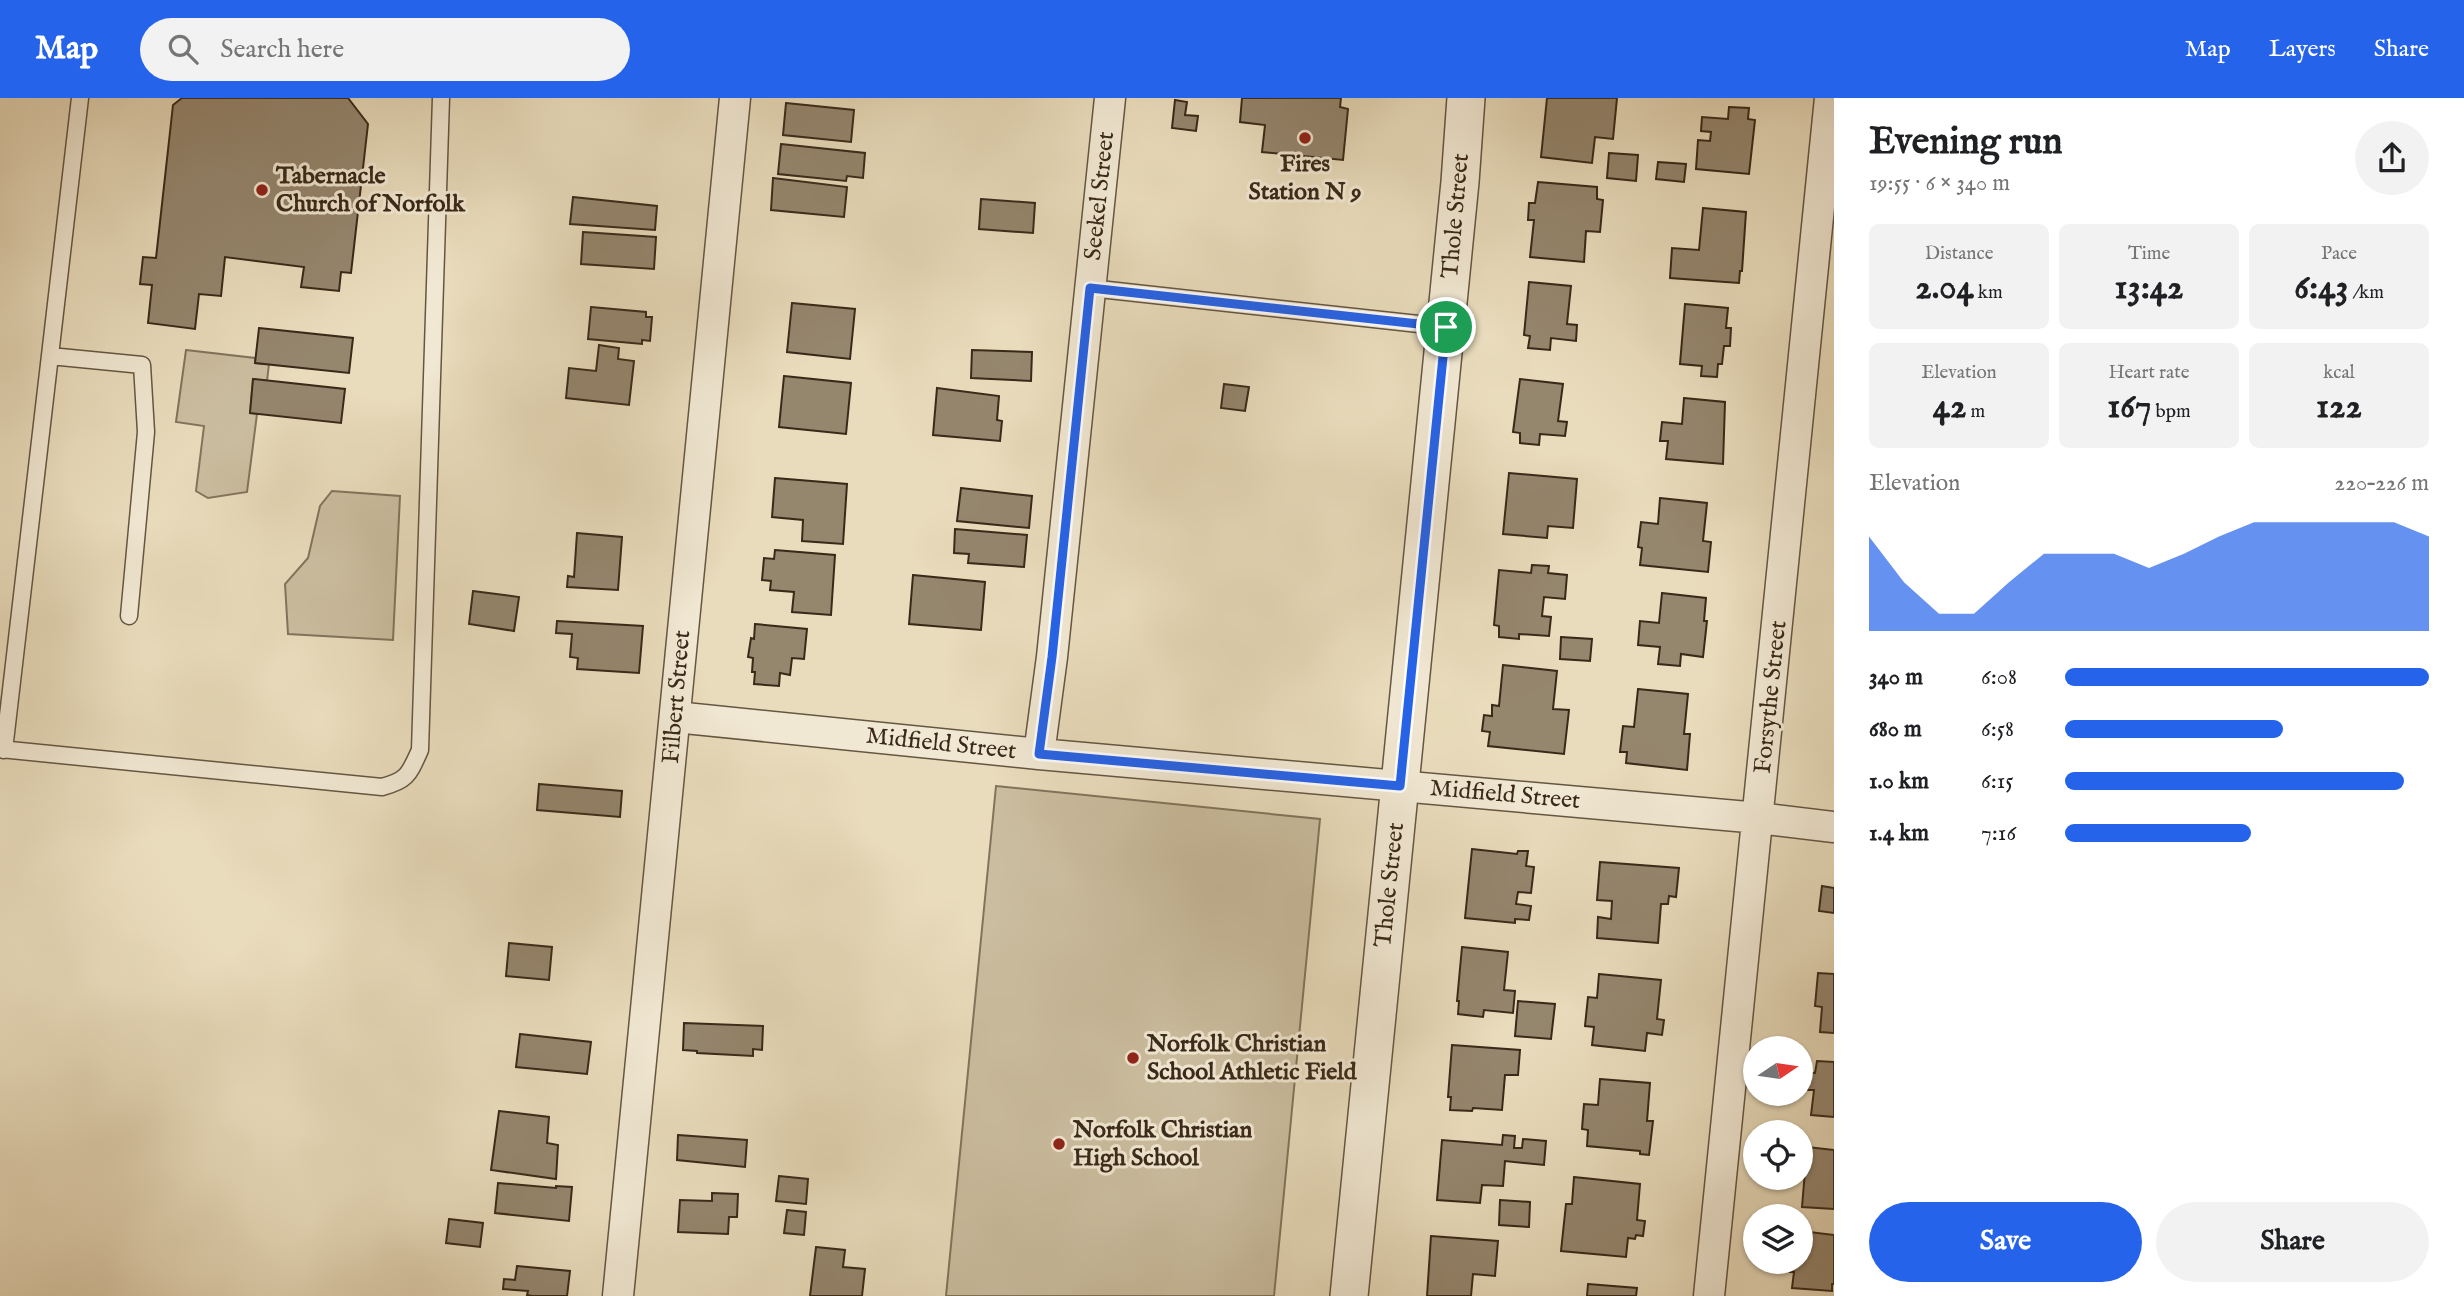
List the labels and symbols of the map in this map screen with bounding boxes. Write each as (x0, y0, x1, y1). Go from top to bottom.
street label: Seekel Street (1078, 130, 1122, 262)
marker: Fires Station N 9 (1297, 130, 1313, 146)
place label: Fires Station N 9 (1249, 149, 1361, 208)
street label: Thole Street (1435, 152, 1477, 280)
place label: Tabernacle Church of Norfolk (275, 161, 466, 220)
marker: Tabernacle Church of Norfolk (254, 182, 270, 198)
pin (1416, 297, 1476, 357)
street label: Forsythe Street (1748, 619, 1794, 775)
street label: Filbert Street (656, 629, 698, 765)
street label: Midfield Street (864, 721, 1018, 767)
street label: Midfield Street (1429, 773, 1581, 817)
street label: Thole Street (1368, 821, 1412, 949)
place label: Norfolk Christian School Athletic Field (1146, 1029, 1358, 1088)
north arrow (1743, 1036, 1813, 1106)
marker: Norfolk Christian School Athletic Field (1125, 1050, 1141, 1066)
place label: Norfolk Christian High School (1072, 1115, 1252, 1174)
marker: Norfolk Christian High School (1051, 1136, 1067, 1152)

